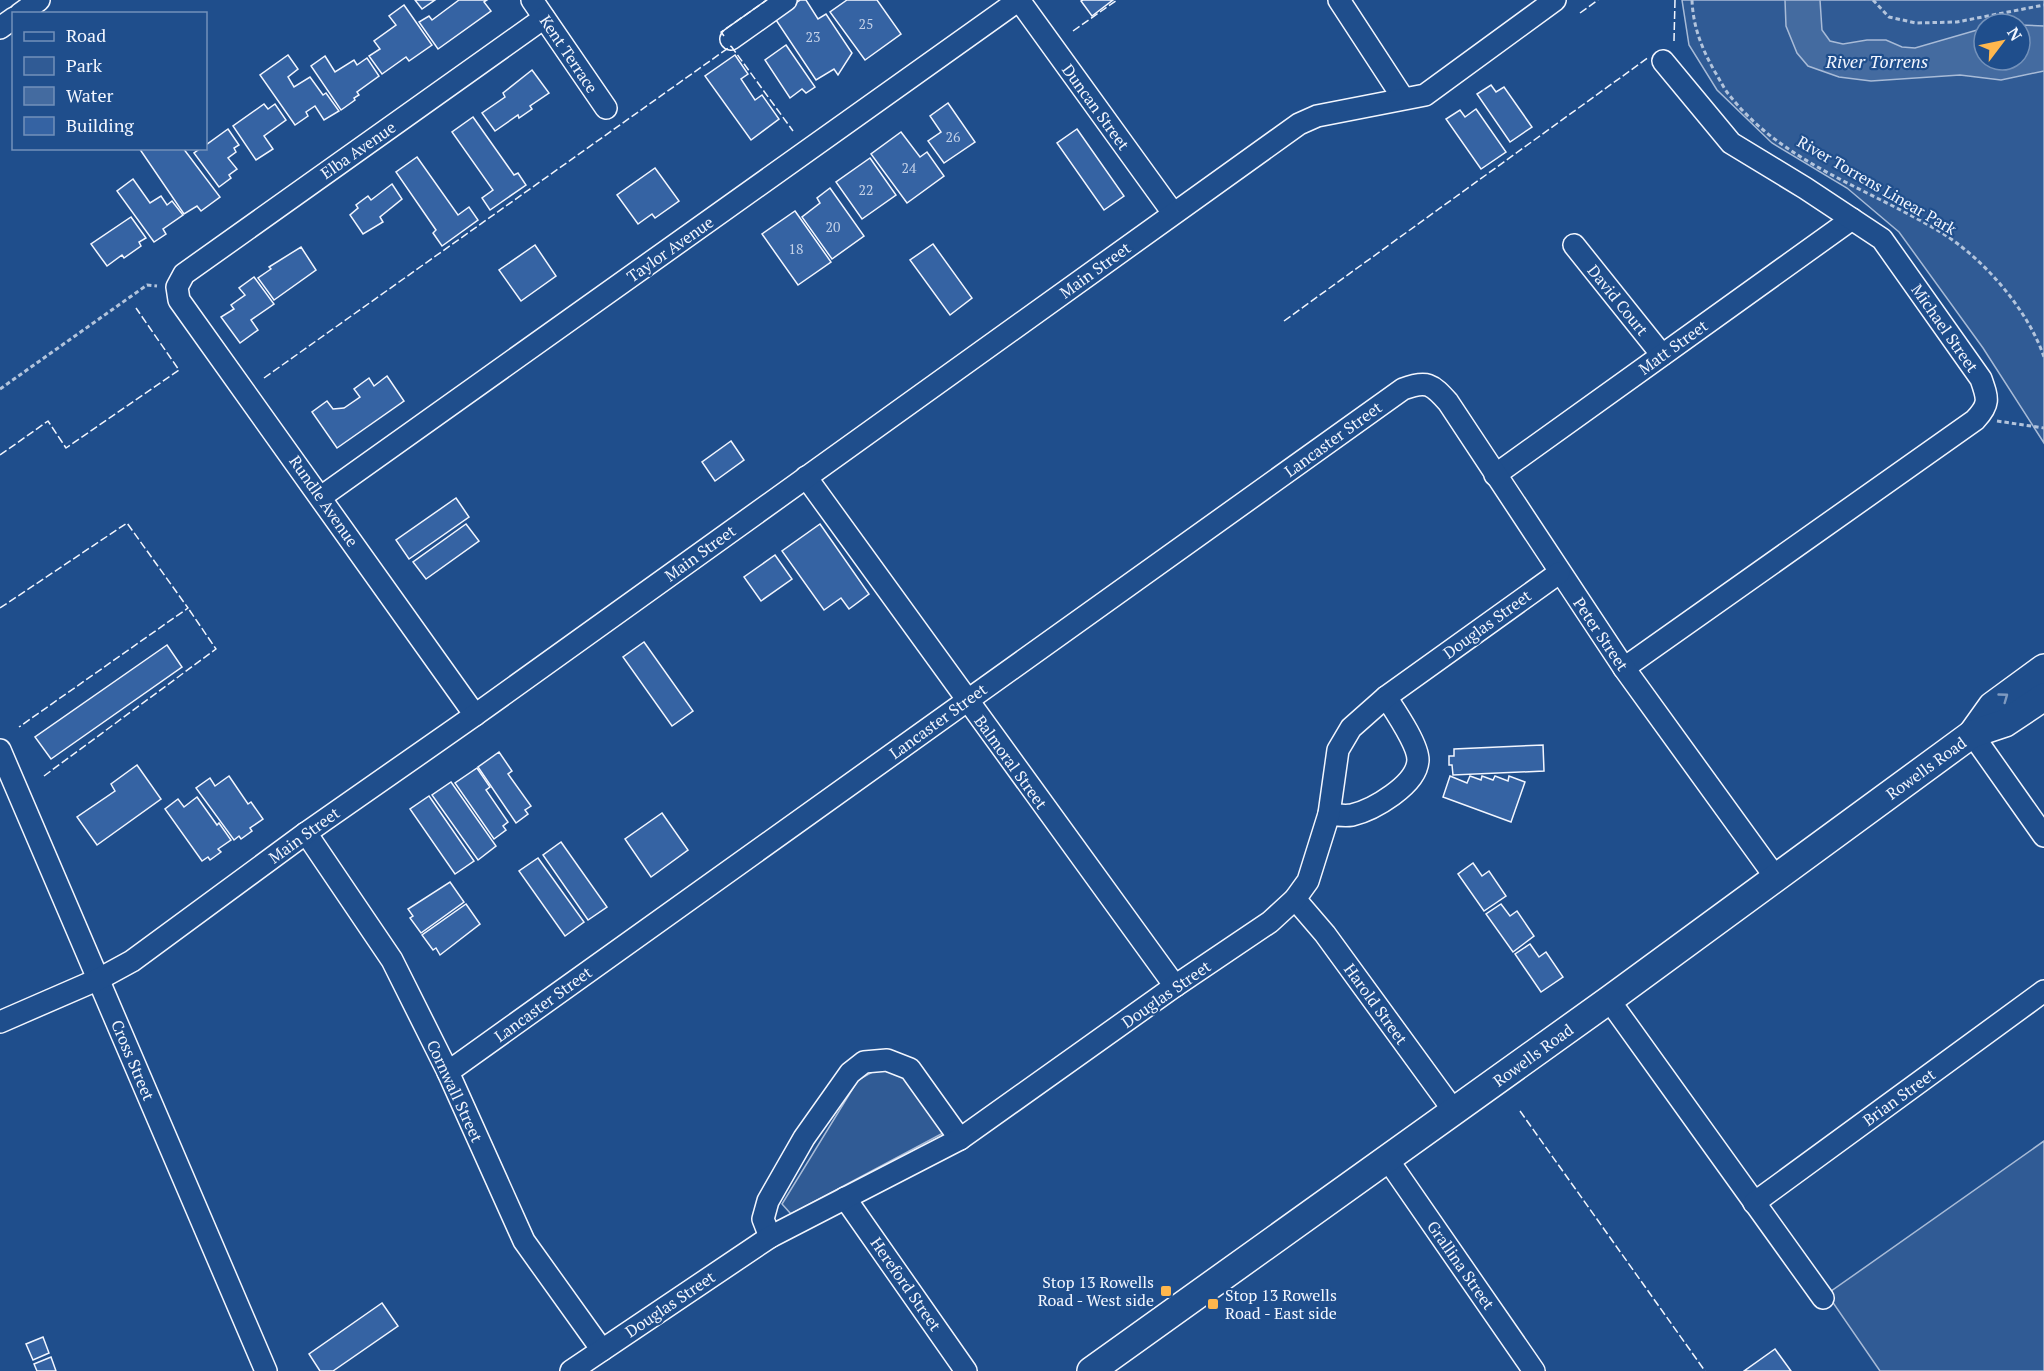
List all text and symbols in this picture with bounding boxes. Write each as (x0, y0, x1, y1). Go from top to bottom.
street label: Kent Terrace (535, 11, 603, 97)
legend (12, 12, 207, 150)
north arrow (1972, 12, 2032, 72)
house number: 25 (859, 14, 873, 33)
text: Road (66, 23, 106, 47)
text: N (2002, 23, 2027, 45)
house number: 23 (806, 27, 820, 46)
water label: River Torrens (1825, 49, 1928, 73)
text: Park (66, 53, 103, 77)
street label: Duncan Street (1057, 59, 1135, 155)
text: Water (66, 83, 113, 107)
text: Building (66, 113, 134, 137)
street label: Elba Avenue (316, 116, 400, 184)
house number: 26 (946, 127, 961, 146)
street label: River Torrens Linear Park (1793, 130, 1961, 240)
house number: 24 (902, 158, 917, 177)
house number: 22 (859, 180, 873, 199)
street label: Taylor Avenue (622, 211, 718, 287)
house number: 20 (826, 217, 840, 236)
street label: Main Street (1055, 237, 1135, 303)
house number: 18 (789, 239, 803, 258)
street label: David Court (1583, 260, 1653, 340)
street label: Michael Street (1906, 279, 1984, 377)
street label: Matt Street (1634, 314, 1712, 380)
street label: Lancaster Street (1280, 396, 1386, 482)
street label: Rundle Avenue (284, 451, 364, 551)
street label: Main Street (660, 520, 740, 586)
street label: Douglas Street (1438, 584, 1536, 664)
street label: Peter Street (1568, 593, 1634, 675)
street label: Lancaster Street (885, 678, 991, 764)
one-way arrow (1998, 693, 2009, 704)
street label: Balmoral Street (969, 711, 1053, 813)
street label: Rowells Road (1881, 731, 1971, 805)
street label: Main Street (264, 802, 344, 868)
street label: Douglas Street (1117, 955, 1215, 1033)
street label: Harold Street (1339, 959, 1413, 1049)
street label: Lancaster Street (490, 961, 596, 1047)
street label: Cross Street (106, 1016, 160, 1104)
street label: Rowells Road (1488, 1018, 1578, 1092)
street label: Cornwall Street (422, 1036, 488, 1146)
street label: Brian Street (1858, 1063, 1940, 1131)
street label: Grallina Street (1422, 1216, 1500, 1314)
street label: Hereford Street (866, 1233, 946, 1335)
street label: Douglas Street (621, 1266, 719, 1342)
place label: Stop 13 Rowells Road - West side (1038, 1271, 1154, 1311)
marker: Stop 13 Rowells Road - West side (1159, 1284, 1173, 1298)
place label: Stop 13 Rowells Road - East side (1225, 1284, 1337, 1324)
marker: Stop 13 Rowells Road - East side (1206, 1297, 1220, 1311)

